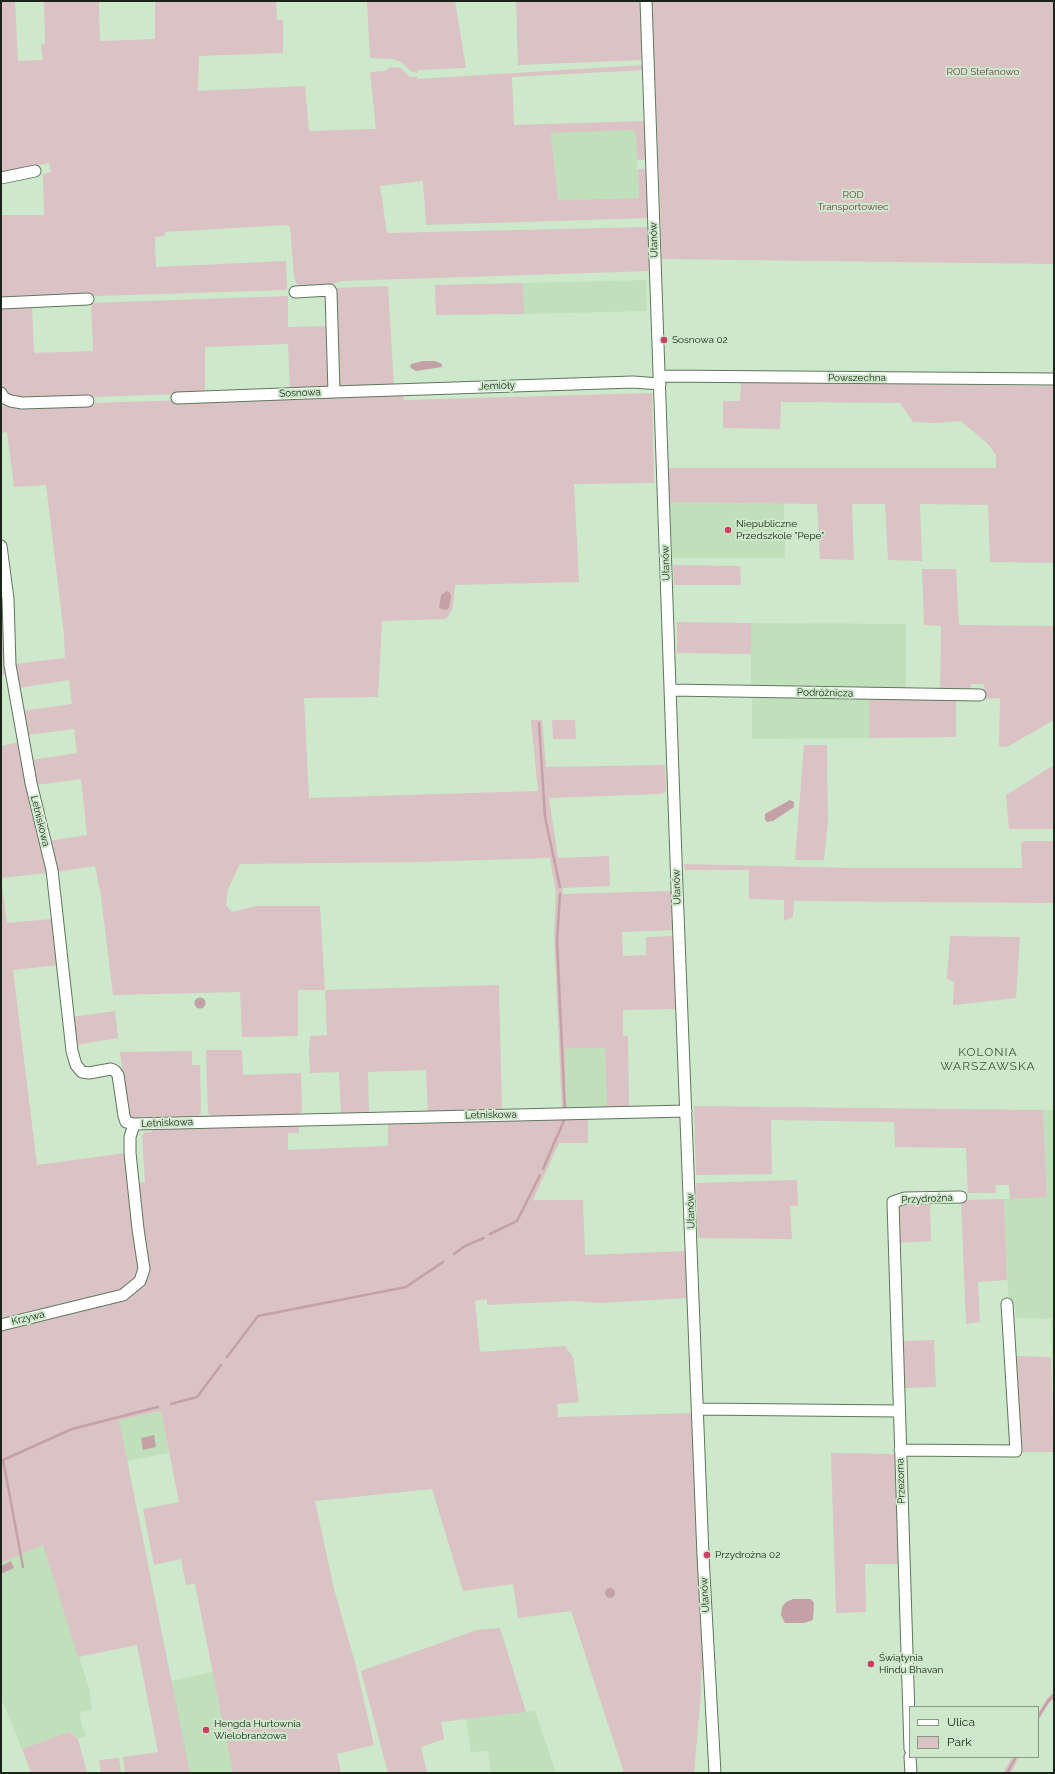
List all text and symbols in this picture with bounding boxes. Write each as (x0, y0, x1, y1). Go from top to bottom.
park label: ROD Stefanowo (946, 66, 1020, 78)
park label: ROD Transportowiec (817, 189, 889, 212)
street label: Ułanów (647, 222, 661, 258)
place label: Sosnowa 02 (672, 334, 728, 346)
marker: Sosnowa 02 (659, 335, 669, 345)
street label: Powszechna (828, 372, 886, 384)
street label: Jemioły (479, 379, 515, 393)
street label: Sosnowa (279, 386, 321, 400)
place label: Niepubliczne Przedszkole "Pepe" (736, 518, 824, 542)
marker: Niepubliczne Przedszkole "Pepe" (723, 525, 733, 535)
street label: Ułanów (659, 545, 673, 581)
street label: Podróżnicza (797, 687, 853, 699)
street label: Letniskowa (28, 794, 52, 848)
street label: Ułanów (670, 869, 684, 905)
district label: KOLONIA WARSZAWSKA (940, 1045, 1036, 1073)
street label: Letniskowa (465, 1109, 517, 1121)
street label: Letniskowa (141, 1116, 193, 1130)
street label: Przydrożna (901, 1192, 953, 1206)
street label: Ułanów (684, 1193, 698, 1229)
street label: Krzywa (10, 1308, 46, 1328)
street label: Przezorna (894, 1458, 908, 1504)
place label: Przydrożna 02 (715, 1549, 780, 1561)
marker: Przydrożna 02 (702, 1550, 712, 1560)
street label: Ułanów (698, 1577, 712, 1613)
place label: Świątynia Hindu Bhavan (879, 1652, 943, 1676)
marker: Świątynia Hindu Bhavan (866, 1659, 876, 1669)
legend (909, 1706, 1039, 1758)
text: Ulica (947, 1715, 975, 1729)
place label: Hengda Hurtownia Wielobranżowa (214, 1718, 301, 1742)
marker: Hengda Hurtownia Wielobranżowa (201, 1725, 211, 1735)
text: Park (947, 1735, 972, 1749)

